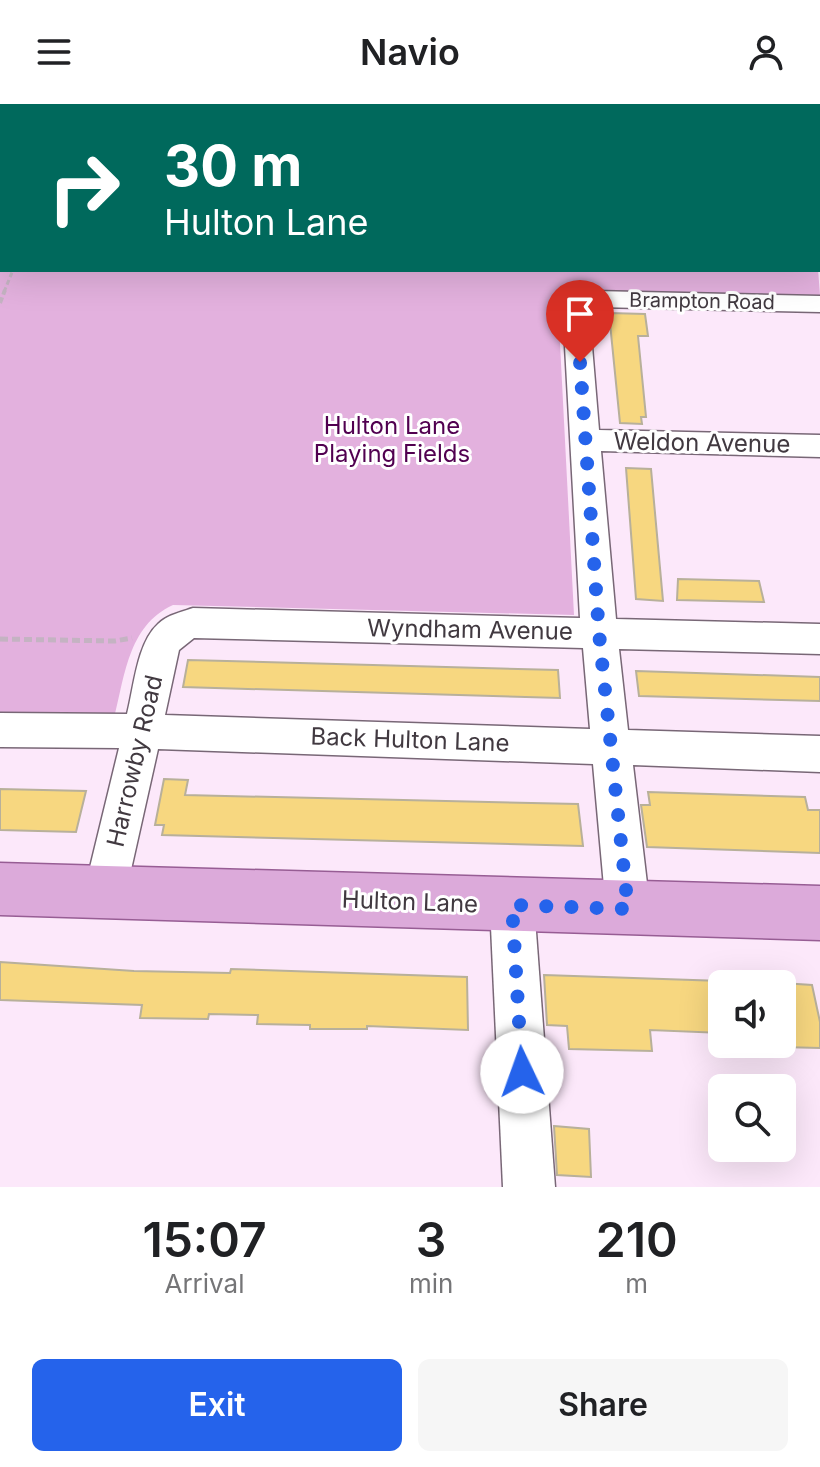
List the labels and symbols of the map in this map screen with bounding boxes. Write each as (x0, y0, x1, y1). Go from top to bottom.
pin (546, 280, 614, 362)
street label: Brampton Road (629, 288, 775, 314)
park label: Hulton Lane Playing Fields (314, 411, 470, 468)
street label: Weldon Avenue (613, 426, 791, 459)
street label: Wyndham Avenue (367, 613, 573, 646)
street label: Harrowby Road (101, 672, 168, 850)
street label: Back Hulton Lane (310, 722, 510, 757)
street label: Hulton Lane (341, 885, 479, 918)
position arrow (480, 1030, 564, 1114)

